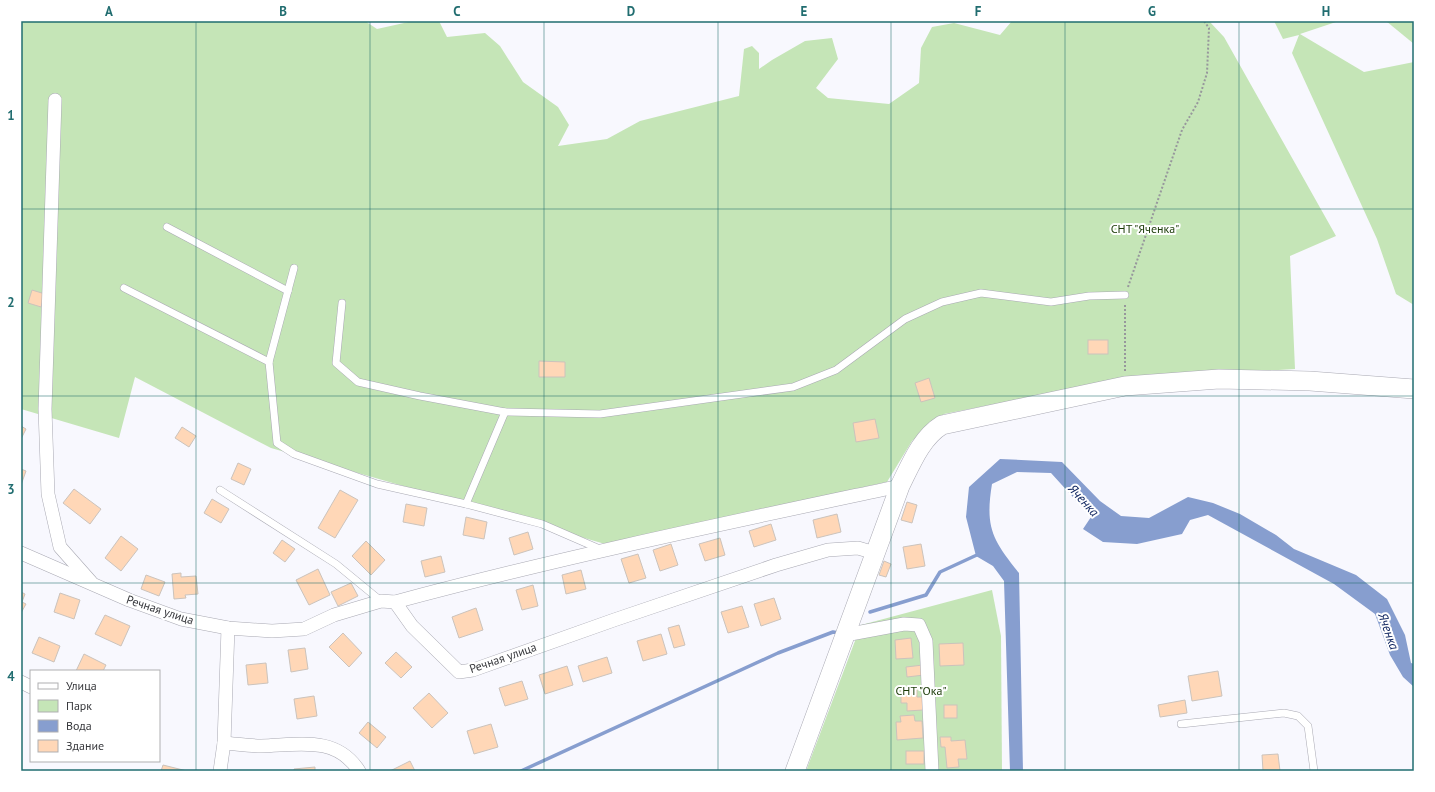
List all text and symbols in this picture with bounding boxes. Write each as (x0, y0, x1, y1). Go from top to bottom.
text: A (105, 3, 113, 20)
text: B (279, 3, 287, 20)
text: C (453, 3, 461, 20)
text: D (627, 3, 635, 20)
text: E (801, 3, 808, 20)
text: F (975, 3, 982, 20)
text: G (1148, 3, 1156, 20)
text: H (1322, 3, 1330, 20)
text: 1 (7, 107, 15, 124)
park label: СНТ "Яченка" (1111, 221, 1179, 236)
text: 2 (7, 294, 15, 311)
water label: Яченка (1064, 480, 1103, 521)
text: 3 (7, 481, 15, 498)
street label: Речная улица (124, 592, 196, 628)
water label: Яченка (1374, 609, 1403, 653)
street label: Речная улица (467, 639, 538, 676)
text: 4 (7, 668, 15, 685)
legend (30, 670, 160, 762)
text: Улица (66, 678, 97, 693)
park label: СНТ "Ока" (896, 683, 946, 698)
text: Парк (66, 698, 92, 713)
text: Вода (66, 718, 92, 733)
text: Здание (66, 738, 104, 753)

